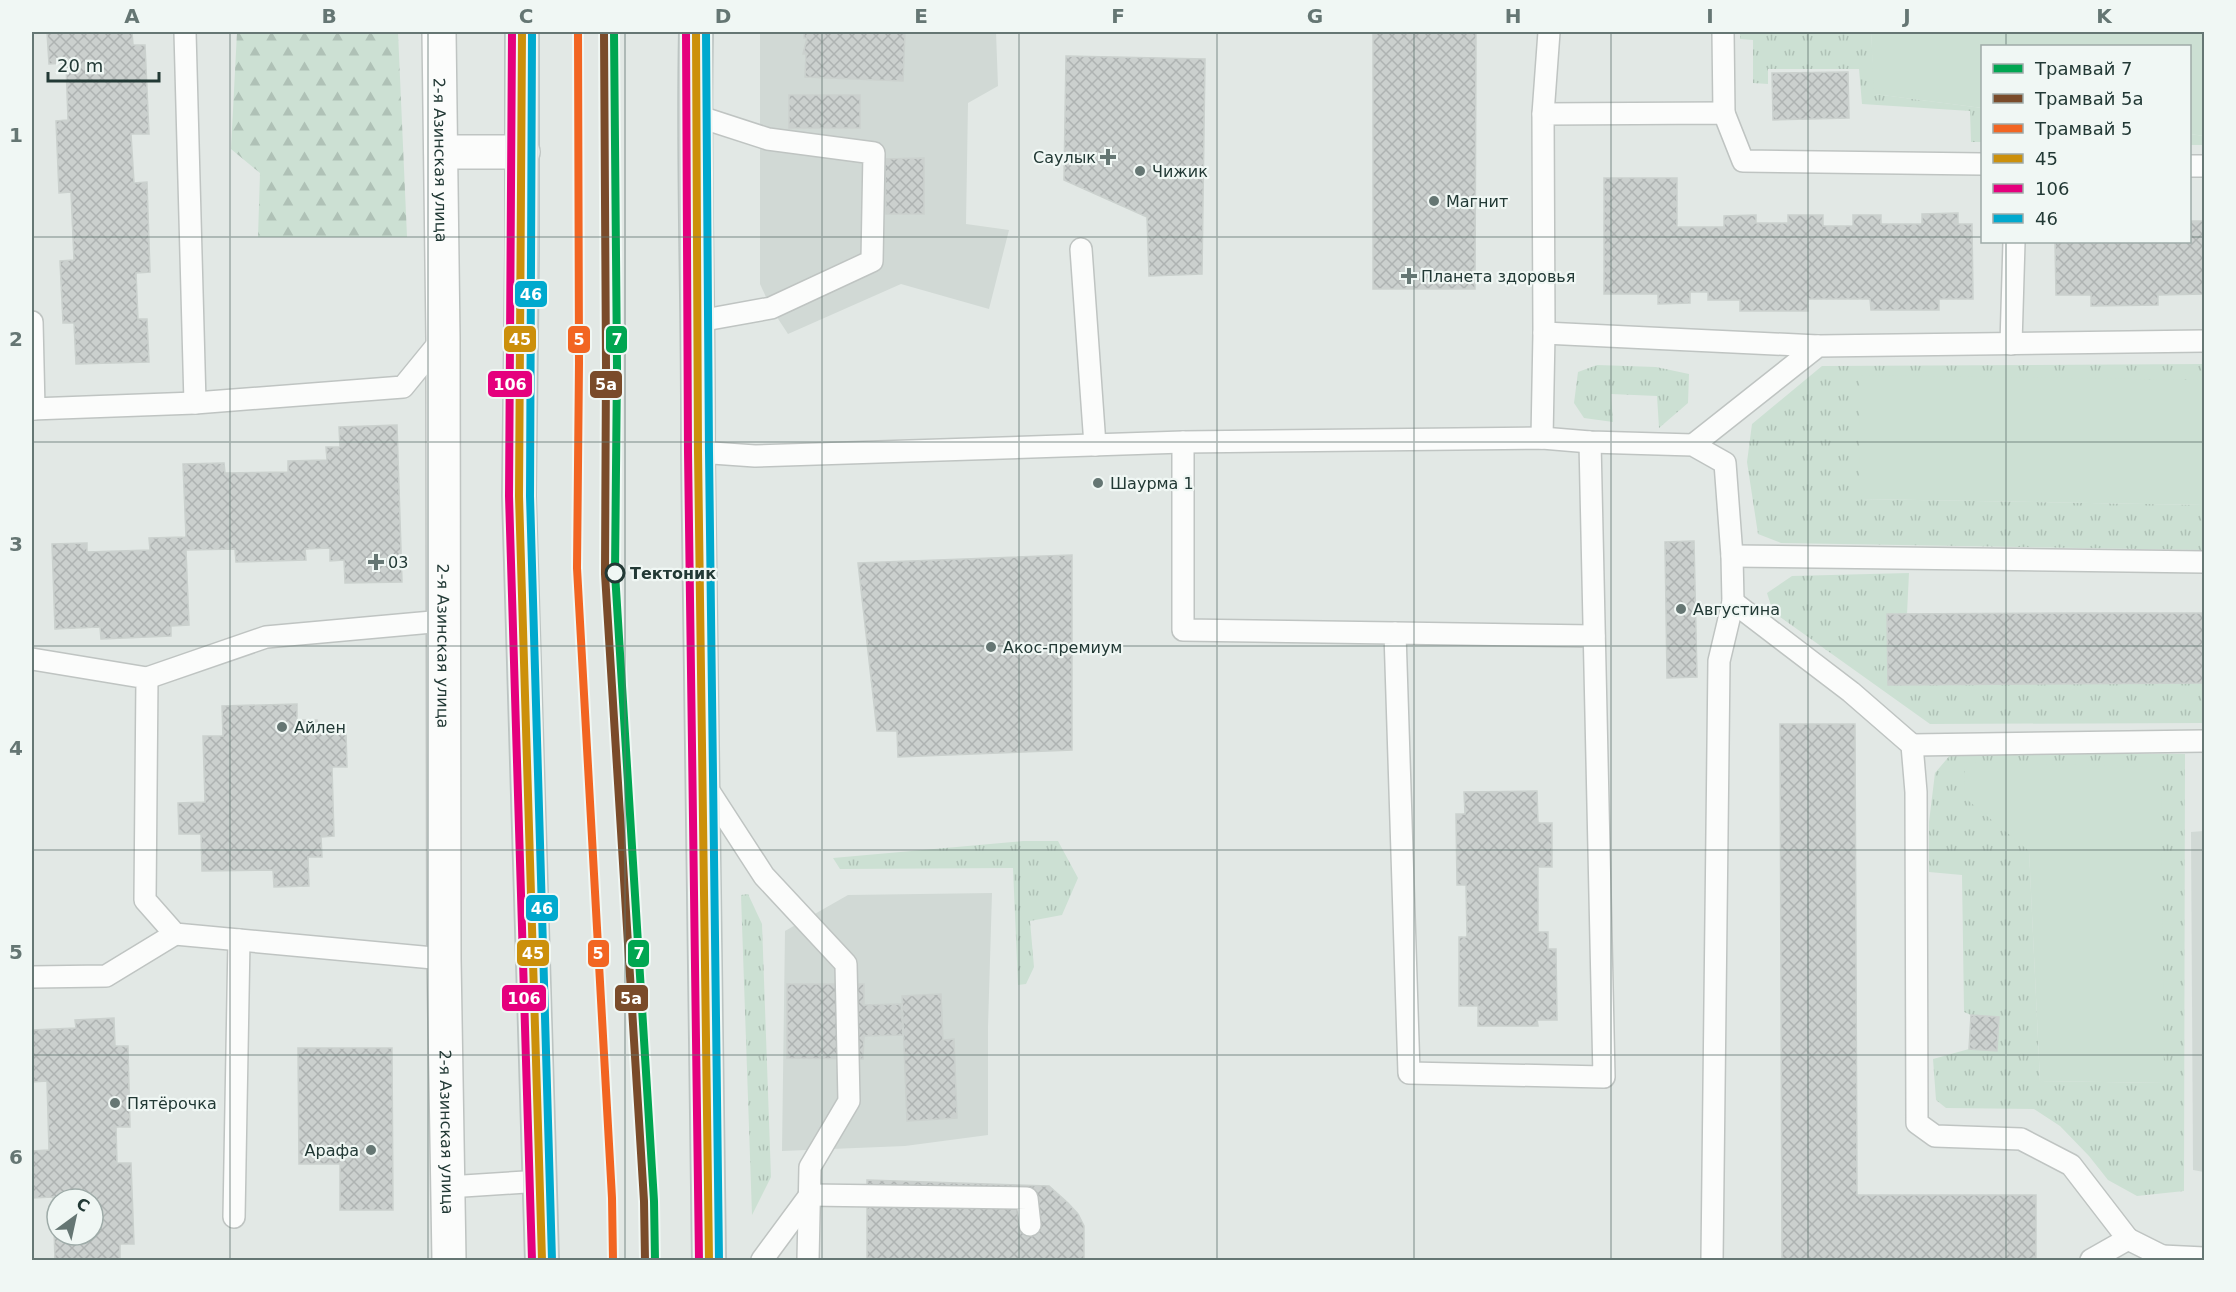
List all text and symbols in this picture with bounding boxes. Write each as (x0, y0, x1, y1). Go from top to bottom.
text: A (124, 4, 140, 28)
text: B (321, 4, 337, 28)
text: C (519, 4, 533, 28)
text: D (715, 4, 731, 28)
text: E (914, 4, 928, 28)
text: F (1111, 4, 1125, 28)
text: G (1307, 4, 1323, 28)
text: H (1505, 4, 1521, 28)
text: I (1706, 4, 1714, 28)
text: J (1901, 4, 1911, 28)
text: K (2096, 4, 2113, 28)
scale bar (48, 45, 159, 83)
legend (1981, 45, 2191, 243)
text: 20 m (57, 55, 103, 76)
text: Трамвай 7 (2034, 58, 2133, 79)
street label: 2-я Азинская улица (430, 77, 451, 243)
text: Трамвай 5а (2034, 88, 2144, 109)
text: Трамвай 5 (2034, 118, 2133, 139)
text: 1 (9, 123, 23, 147)
place label: Саулык (1033, 148, 1096, 167)
text: 45 (2035, 148, 2058, 169)
marker: Саулык (1101, 150, 1115, 164)
place label: Чижик (1152, 162, 1208, 181)
marker: Чижик (1133, 164, 1147, 178)
text: 106 (2035, 178, 2069, 199)
place label: Магнит (1446, 192, 1508, 211)
marker: Магнит (1427, 194, 1441, 208)
text: 46 (2035, 208, 2058, 229)
place label: Планета здоровья (1421, 267, 1575, 286)
marker: Планета здоровья (1402, 269, 1416, 283)
line badge: 46 (514, 280, 548, 308)
text: 46 (520, 285, 542, 304)
line badge: 45 (503, 325, 537, 353)
line badge: 5 (567, 325, 591, 354)
line badge: 7 (605, 325, 628, 354)
text: 2 (9, 327, 23, 351)
text: 45 (509, 330, 531, 349)
text: 5 (573, 330, 585, 349)
text: 7 (611, 330, 623, 349)
line badge: 106 (487, 370, 533, 398)
line badge: 5а (589, 370, 623, 399)
text: 106 (493, 375, 527, 394)
text: 5а (595, 375, 617, 394)
place label: Шаурма 1 (1110, 474, 1194, 493)
marker: Шаурма 1 (1091, 476, 1105, 490)
text: 3 (9, 532, 23, 556)
place label: 03 (388, 553, 408, 572)
marker: 03 (369, 555, 383, 569)
marker: Тектоник (605, 563, 625, 583)
street label: 2-я Азинская улица (434, 564, 453, 728)
place label: Тектоник (630, 564, 716, 583)
place label: Августина (1693, 600, 1780, 619)
marker: Августина (1674, 602, 1688, 616)
place label: Акос-премиум (1003, 638, 1122, 657)
marker: Акос-премиум (984, 640, 998, 654)
place label: Айлен (294, 718, 346, 737)
marker: Айлен (275, 720, 289, 734)
text: 4 (9, 736, 23, 760)
line badge: 46 (525, 894, 559, 922)
text: 46 (531, 899, 553, 918)
line badge: 45 (516, 939, 550, 967)
line badge: 5 (587, 939, 610, 968)
line badge: 7 (627, 939, 650, 968)
text: 5 (9, 940, 23, 964)
text: 45 (522, 944, 544, 963)
text: 5 (592, 944, 604, 963)
text: 7 (633, 944, 645, 963)
line badge: 106 (501, 984, 547, 1012)
line badge: 5а (614, 984, 649, 1012)
text: 106 (507, 989, 541, 1008)
text: 5а (620, 989, 642, 1008)
street label: 2-я Азинская улица (436, 1049, 458, 1215)
place label: Пятёрочка (127, 1094, 217, 1113)
marker: Пятёрочка (108, 1096, 122, 1110)
place label: Арафа (305, 1141, 359, 1160)
marker: Арафа (364, 1143, 378, 1157)
text: 6 (9, 1145, 23, 1169)
north arrow (45, 1187, 105, 1247)
text: С (73, 1194, 93, 1216)

